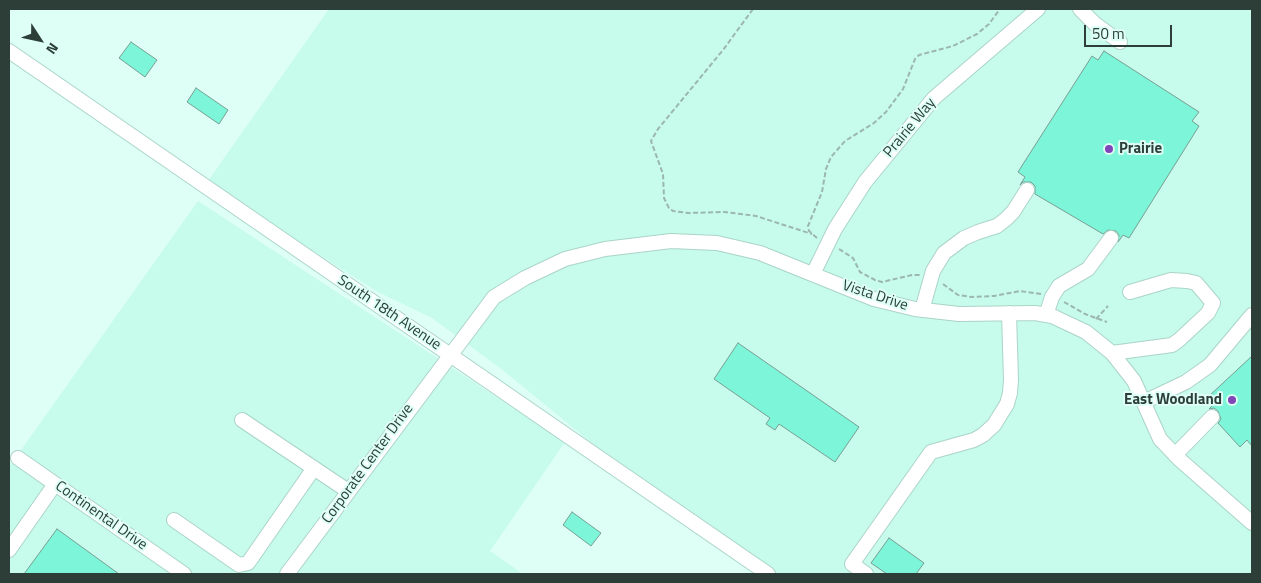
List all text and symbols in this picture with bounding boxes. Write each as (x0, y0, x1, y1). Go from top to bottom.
north arrow (15, 15, 65, 65)
scale bar (1086, 15, 1174, 47)
text: 50 m (1092, 22, 1125, 45)
text: N (41, 39, 64, 59)
street label: Prairie Way (880, 95, 940, 161)
place label: Prairie (1119, 140, 1162, 158)
marker: Prairie (1103, 143, 1115, 155)
street label: South 18th Avenue (334, 272, 444, 354)
street label: Vista Drive (840, 277, 910, 315)
place label: East Woodland (1124, 391, 1222, 409)
marker: East Woodland (1226, 394, 1238, 406)
street label: Corporate Center Drive (319, 401, 417, 527)
street label: Continental Drive (51, 478, 151, 554)

